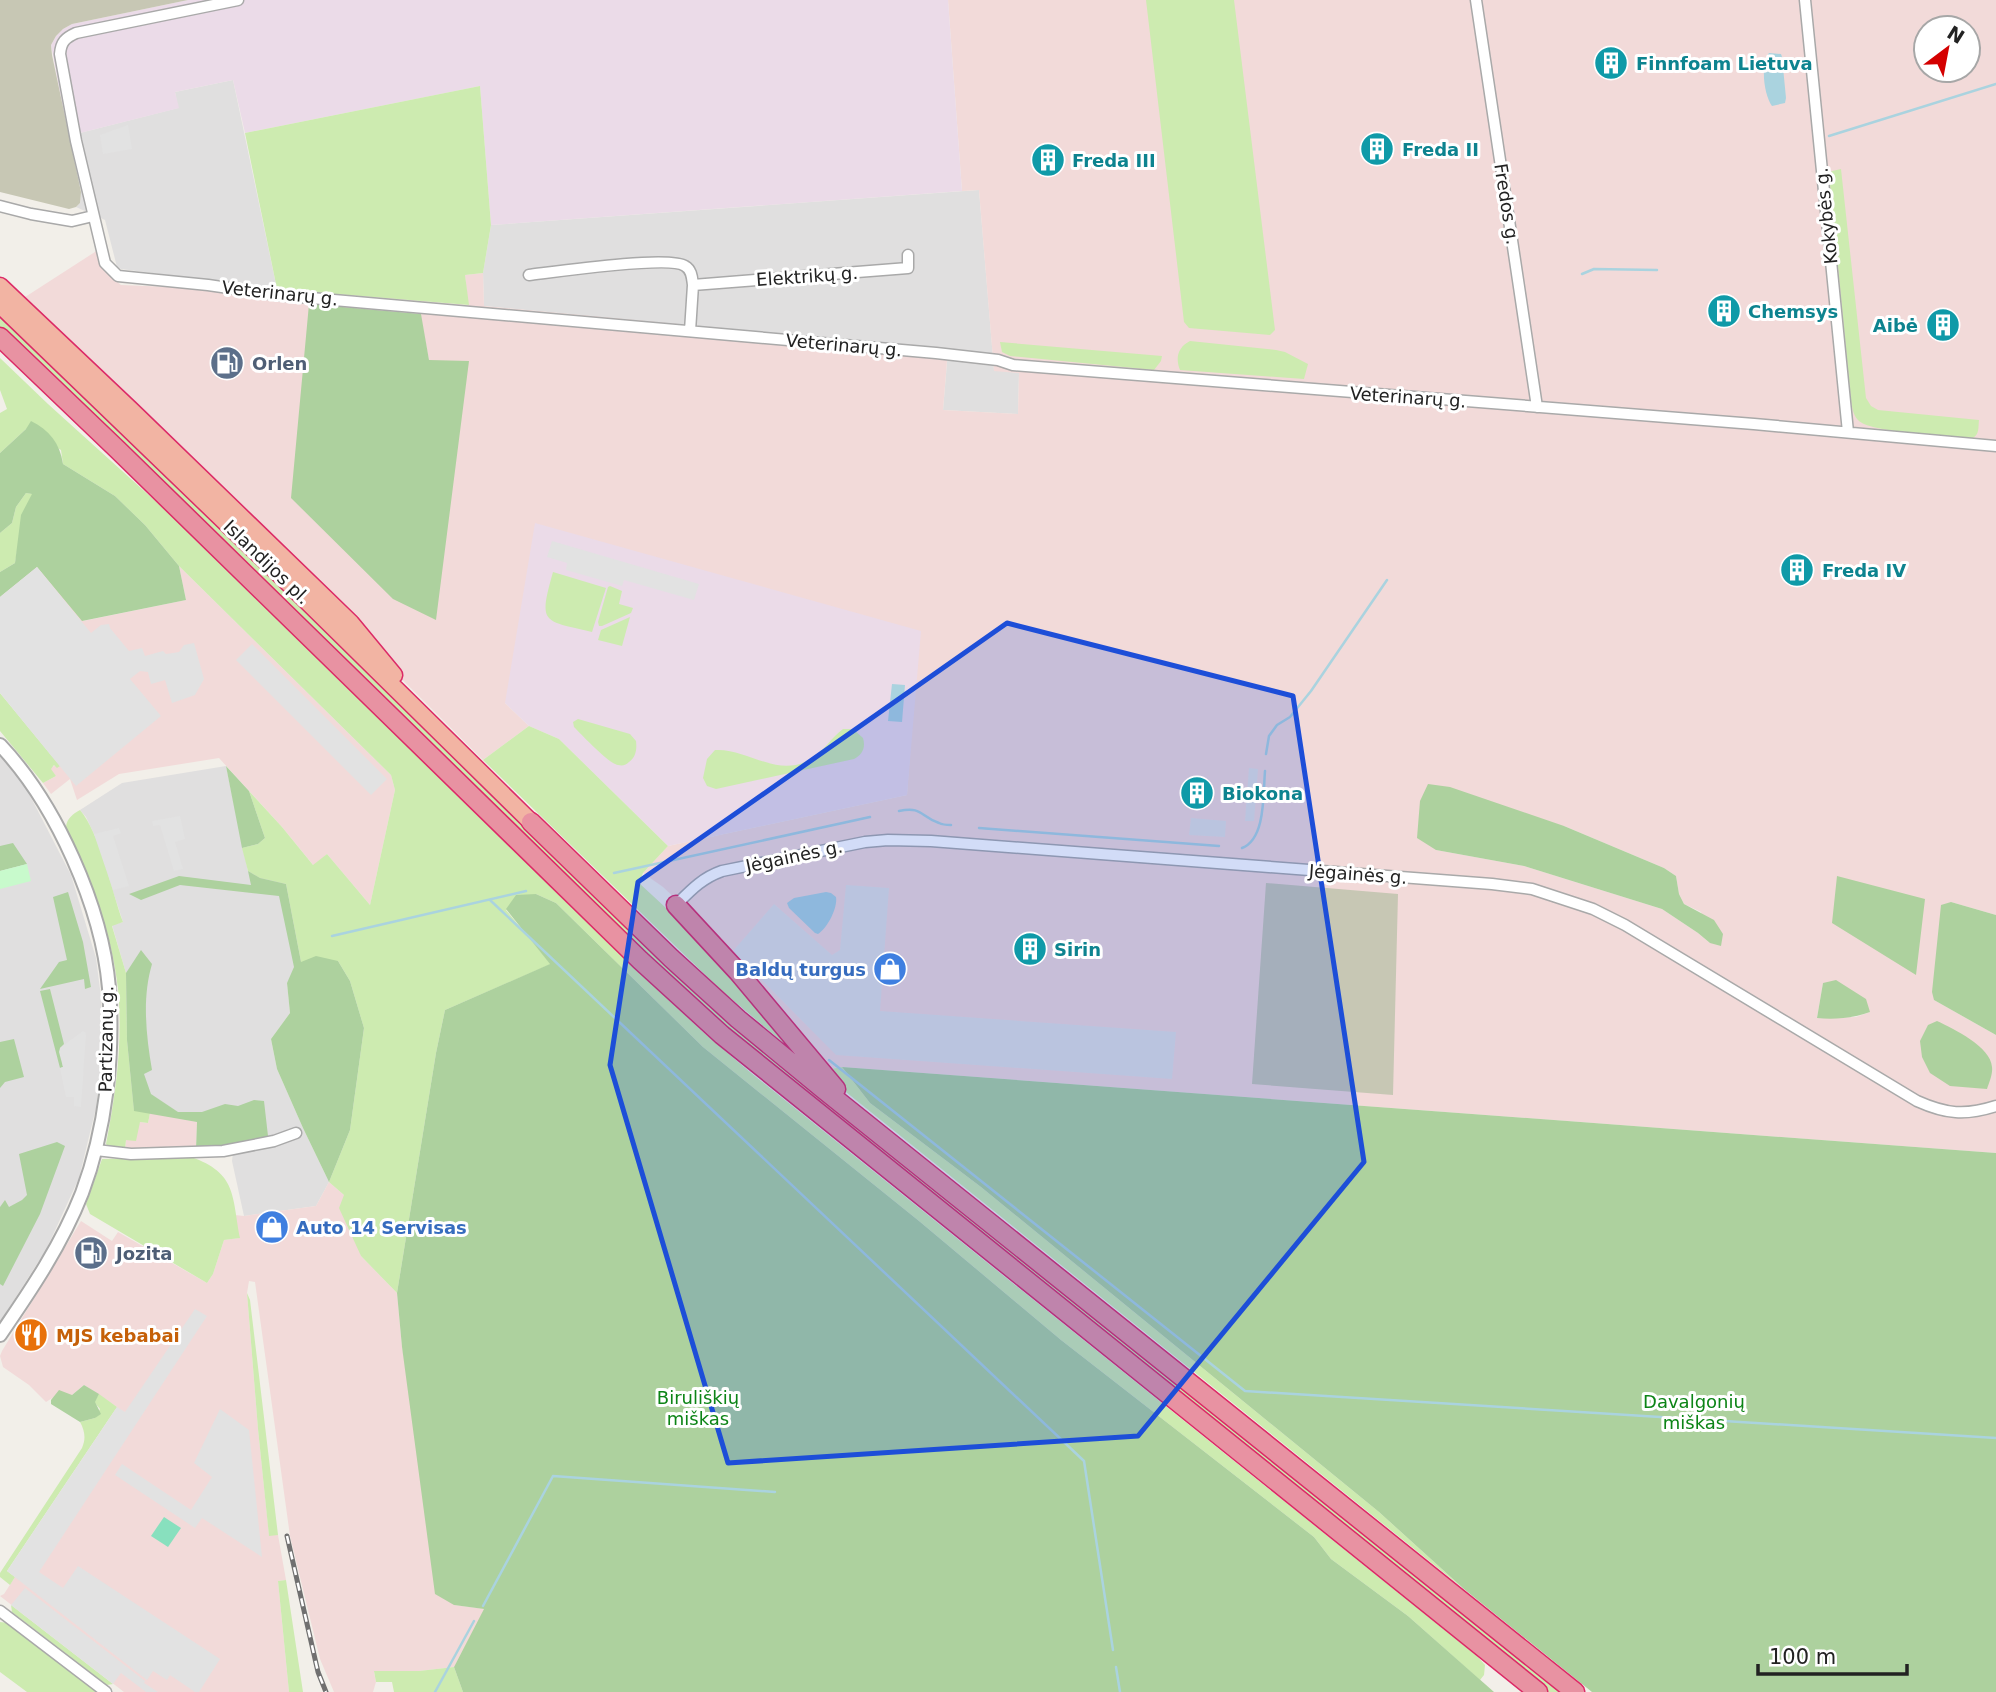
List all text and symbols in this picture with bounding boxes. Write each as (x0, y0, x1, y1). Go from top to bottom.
north arrow (1912, 14, 1982, 84)
text: N (1943, 21, 1969, 48)
building icon: Finnfoam Lietuva (1592, 44, 1630, 82)
place label: Finnfoam Lietuva (1636, 53, 1813, 74)
building icon: Freda II (1358, 130, 1396, 168)
place label: Freda II (1402, 139, 1479, 160)
building icon: Freda III (1029, 141, 1067, 179)
place label: Freda III (1072, 150, 1156, 171)
street label: Fredos g. (1490, 162, 1524, 246)
street label: Kokybės g. (1810, 167, 1842, 265)
street label: Elektrikų g. (755, 262, 859, 290)
street label: Veterinarų g. (221, 276, 339, 310)
building icon: Chemsys (1705, 292, 1743, 330)
place label: Chemsys (1748, 301, 1838, 322)
building icon: Aibė (1924, 306, 1962, 344)
place label: Aibė (1873, 315, 1918, 336)
street label: Veterinarų g. (785, 329, 903, 361)
fuel station icon: Orlen (208, 344, 246, 382)
place label: Orlen (252, 353, 307, 374)
street label: Veterinarų g. (1349, 382, 1467, 412)
street label: Islandijos pl. (219, 516, 315, 608)
building icon: Freda IV (1778, 551, 1816, 589)
place label: Freda IV (1822, 560, 1906, 581)
building icon: Biokona (1178, 774, 1216, 812)
place label: Biokona (1222, 783, 1303, 804)
street label: Jėgainės g. (743, 835, 844, 877)
street label: Jėgainės g. (1307, 860, 1408, 888)
building icon: Sirin (1011, 930, 1049, 968)
place label: Sirin (1054, 939, 1101, 960)
shop icon: Baldų turgus (871, 950, 909, 988)
place label: Baldų turgus (735, 959, 866, 980)
street label: Partizanų g. (95, 985, 117, 1093)
shop icon: Auto 14 Servisas (253, 1208, 291, 1246)
place label: Auto 14 Servisas (296, 1217, 467, 1238)
fuel station icon: Jozita (72, 1234, 110, 1272)
place label: Jozita (114, 1243, 172, 1264)
restaurant icon: MJS kebabai (12, 1316, 50, 1354)
place label: MJS kebabai (56, 1325, 180, 1346)
park label: Biruliškių miškas (657, 1387, 740, 1429)
park label: Davalgonių miškas (1643, 1391, 1746, 1433)
scale bar (1758, 1632, 1907, 1676)
text: 100 m (1769, 1645, 1836, 1669)

